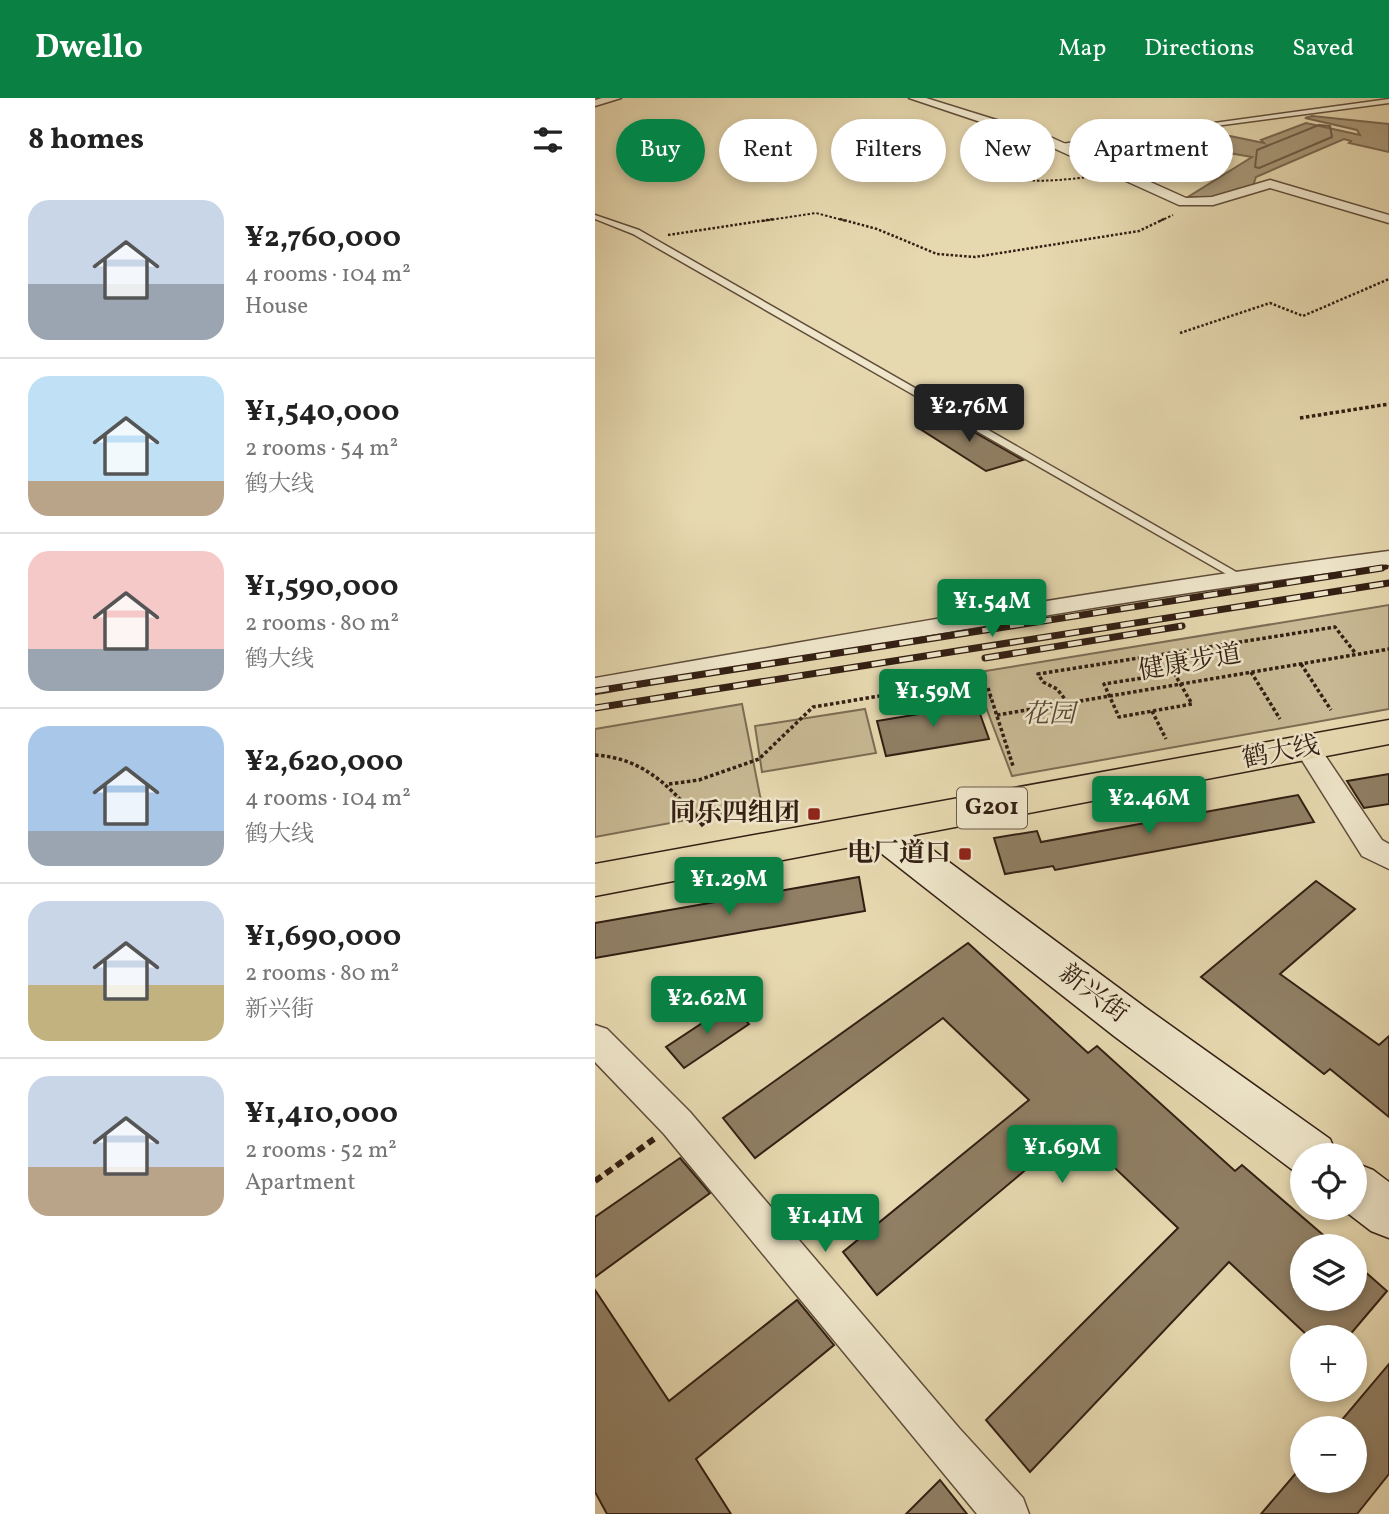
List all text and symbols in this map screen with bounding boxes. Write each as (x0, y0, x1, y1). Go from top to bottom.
text: Dwello (35, 26, 143, 72)
text: Map (1058, 32, 1106, 66)
text: Directions (1144, 32, 1254, 66)
text: Saved (1292, 32, 1354, 66)
text: 8 homes (28, 119, 144, 161)
chip: Buy (616, 119, 705, 182)
chip: Rent (719, 119, 817, 182)
chip: Filters (831, 119, 946, 182)
chip: New (960, 119, 1055, 182)
chip: Apartment (1069, 119, 1233, 182)
icon: filters (529, 121, 567, 159)
text: ¥2,760,000 (245, 217, 401, 259)
icon: home (84, 228, 168, 312)
text: 4 rooms · 104 m² (245, 259, 411, 291)
text: House (245, 291, 308, 323)
pin: ¥2.76M (912, 384, 1026, 444)
text: ¥1,540,000 (245, 391, 400, 433)
text: ¥2.76M (930, 391, 1008, 423)
icon: home (84, 404, 168, 488)
text: 2 rooms · 54 m² (245, 433, 398, 465)
text: 鹤大线 (245, 469, 314, 501)
text: ¥1,590,000 (245, 566, 399, 608)
icon: home (84, 579, 168, 663)
pin: ¥1.54M (935, 580, 1049, 639)
text: ¥1.54M (953, 586, 1031, 618)
text: 2 rooms · 80 m² (245, 608, 399, 640)
street label: 健康步道 (1136, 636, 1244, 690)
text: 鹤大线 (245, 644, 314, 676)
pin: ¥1.59M (876, 670, 990, 729)
text: ¥1.59M (895, 676, 971, 708)
park label: 花园 (1023, 697, 1079, 733)
street label: 鹤大线 (1239, 728, 1323, 778)
text: ¥2,620,000 (245, 741, 403, 783)
icon: home (84, 754, 168, 838)
pin: ¥2.46M (1092, 776, 1206, 836)
text: 4 rooms · 104 m² (245, 783, 411, 815)
text: ¥2.46M (1108, 783, 1190, 815)
road number: G201 (957, 788, 1027, 828)
place label: 同乐四组团 (670, 796, 800, 832)
marker: 同乐四组团 (806, 806, 822, 822)
text: 鹤大线 (245, 819, 314, 851)
place label: 电厂道口 (847, 836, 951, 872)
marker: 电厂道口 (957, 846, 973, 862)
pin: ¥1.29M (672, 858, 786, 917)
text: ¥1.29M (690, 864, 768, 896)
text: ¥1,690,000 (245, 916, 401, 958)
icon: home (84, 929, 168, 1013)
street label: 新兴街 (1051, 956, 1135, 1032)
text: 2 rooms · 80 m² (245, 958, 399, 990)
pin: ¥2.62M (650, 976, 764, 1036)
text: ¥2.62M (667, 983, 747, 1015)
text: 新兴街 (245, 994, 314, 1026)
text: ¥1,410,000 (245, 1093, 398, 1135)
icon: home (84, 1104, 168, 1188)
pin: ¥1.69M (1005, 1126, 1119, 1185)
text: ¥1.69M (1023, 1132, 1101, 1164)
text: 2 rooms · 52 m² (245, 1135, 397, 1167)
map controls (1290, 1143, 1367, 1493)
button: locate (1290, 1143, 1367, 1220)
text: Apartment (245, 1167, 356, 1199)
pin: ¥1.41M (768, 1194, 882, 1254)
text: ¥1.41M (787, 1201, 863, 1233)
button: layers (1290, 1234, 1367, 1311)
button: + (1290, 1325, 1367, 1402)
button: − (1290, 1416, 1367, 1493)

